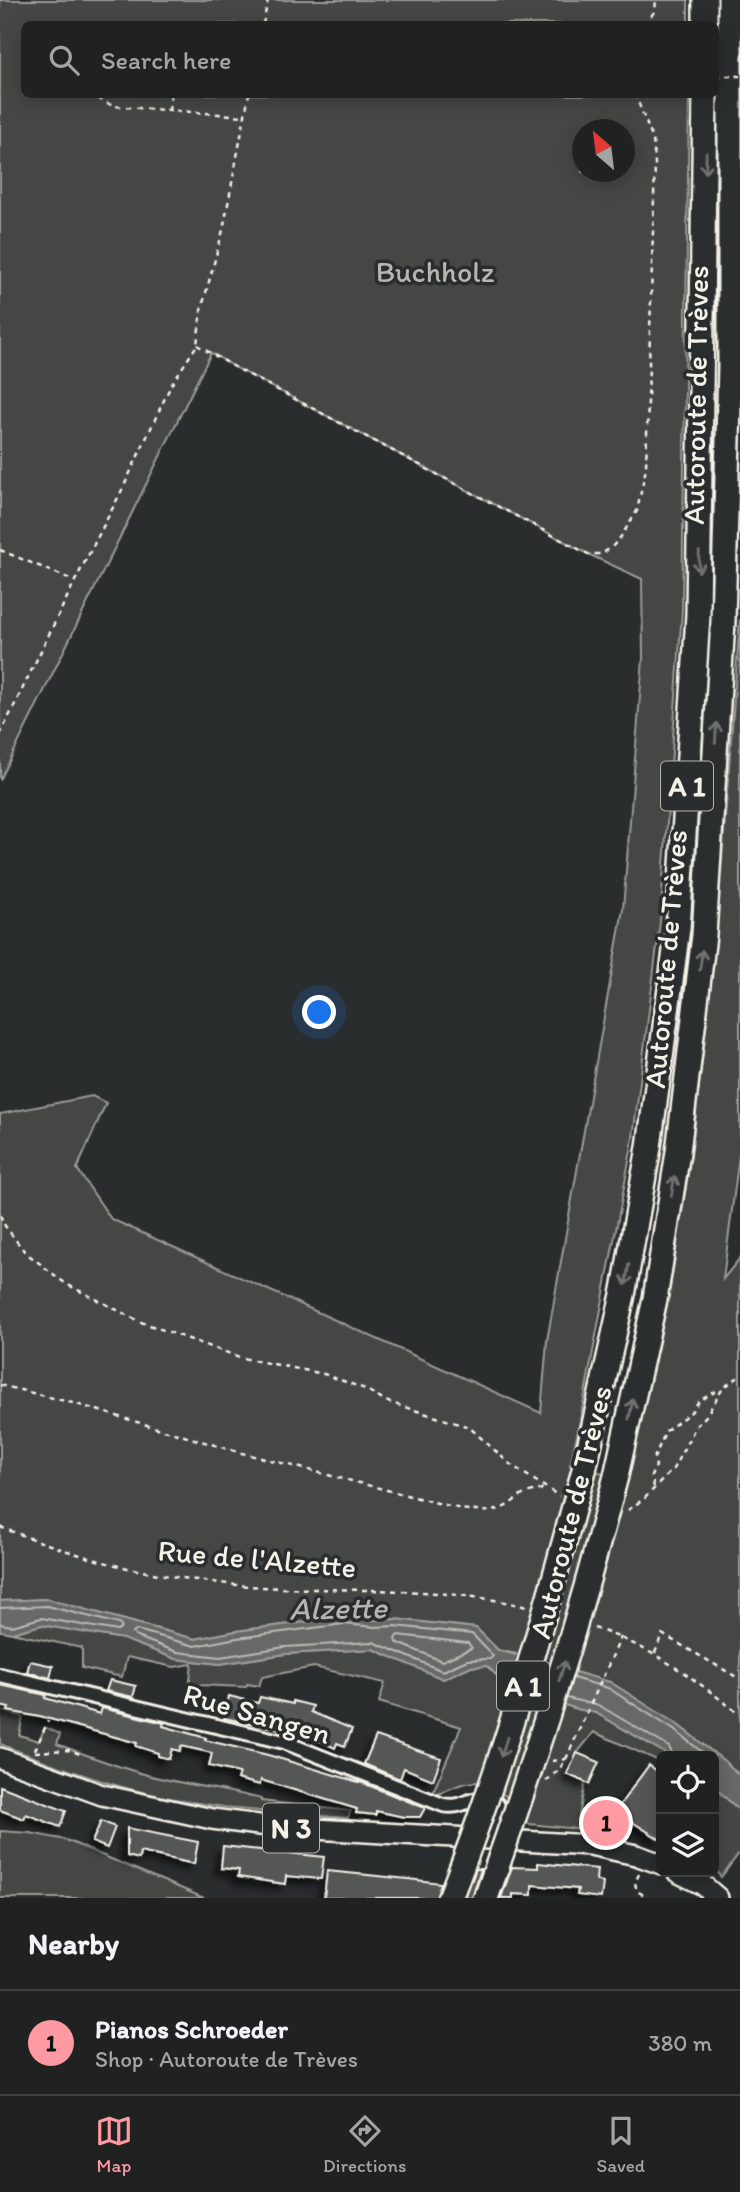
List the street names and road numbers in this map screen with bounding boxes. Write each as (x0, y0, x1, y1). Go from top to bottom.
street label: Autoroute de Trèves (675, 265, 716, 525)
road number: A 1 (661, 762, 713, 810)
street label: Autoroute de Trèves (636, 828, 695, 1090)
street label: Autoroute de Trèves (521, 1382, 620, 1642)
street label: Rue de l'Alzette (156, 1531, 358, 1586)
road number: A 1 (497, 1662, 549, 1710)
street label: Rue Sangen (179, 1675, 335, 1752)
road number: N 3 (263, 1804, 319, 1853)

